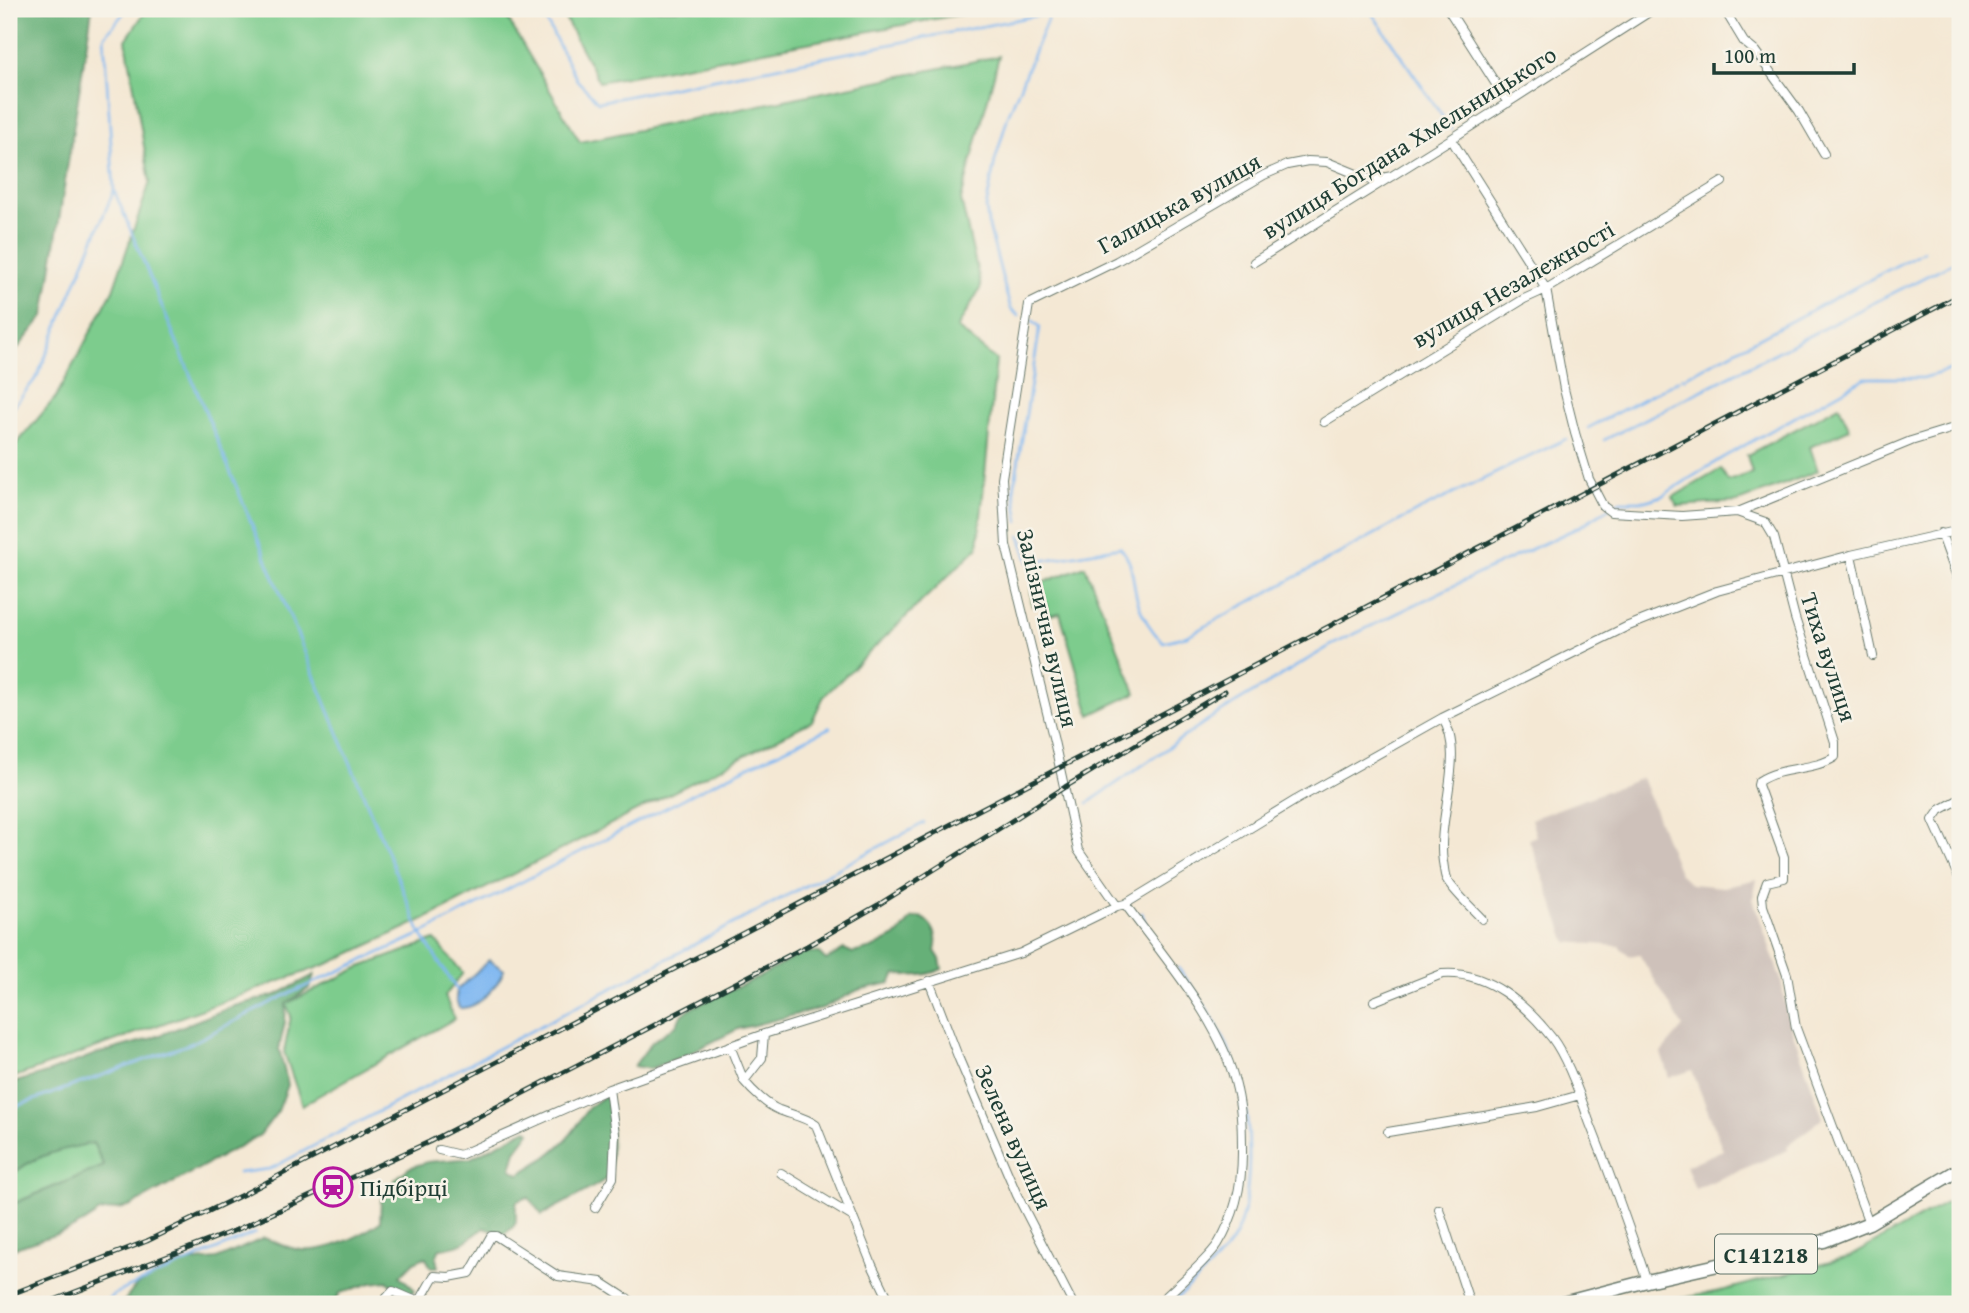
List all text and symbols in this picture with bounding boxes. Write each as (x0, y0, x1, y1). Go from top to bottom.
scale bar (1714, 32, 1854, 76)
street label: вулиця Богдана Хмельницького (1255, 37, 1563, 247)
text: 100 m (1724, 40, 1776, 71)
street label: Галицька вулиця (1091, 144, 1267, 262)
street label: вулиця Незалежності (1405, 212, 1621, 356)
street label: Залізнична вулиця (1008, 525, 1088, 731)
street label: Тиха вулиця (1792, 588, 1866, 726)
street label: Зелена вулиця (966, 1059, 1062, 1215)
station icon: Підбірці (312, 1166, 354, 1208)
place label: Підбірці (360, 1170, 448, 1205)
road number: С141218 (1715, 1234, 1817, 1274)

